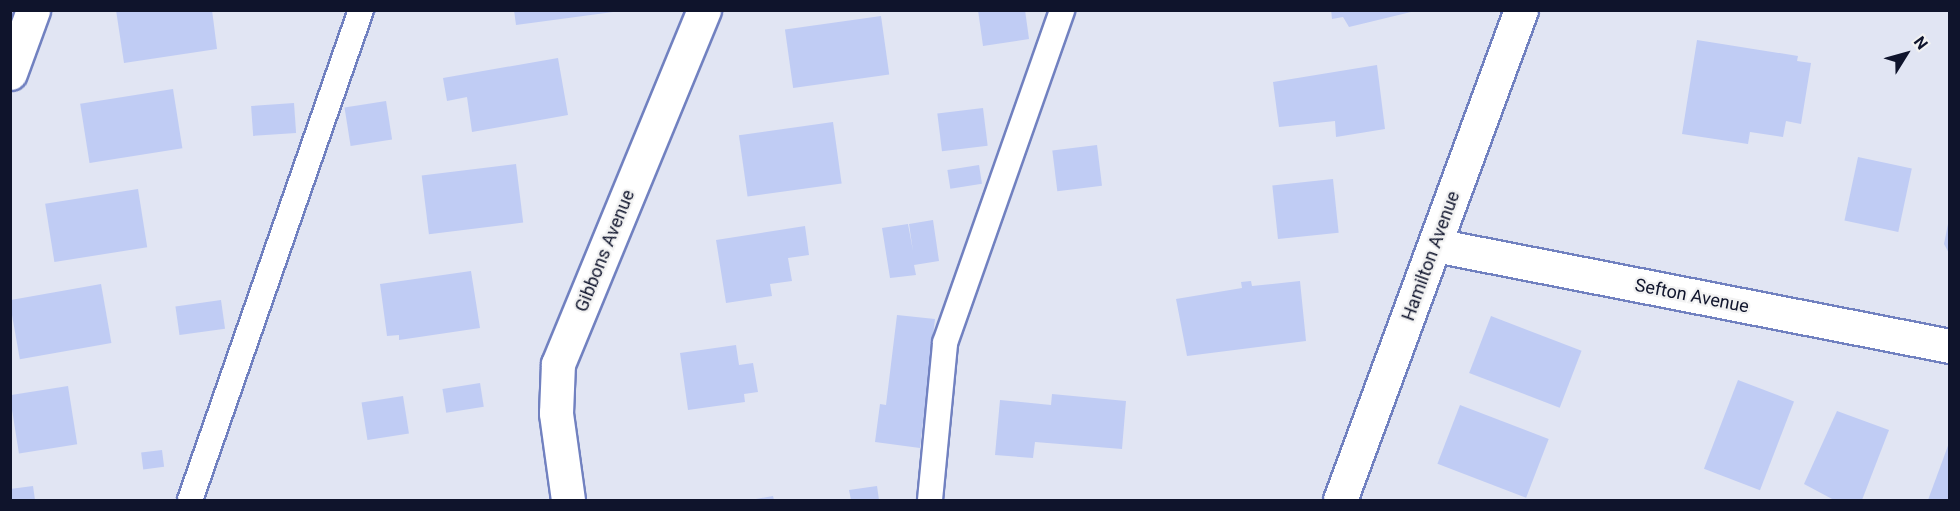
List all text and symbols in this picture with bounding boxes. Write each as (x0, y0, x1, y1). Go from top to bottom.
north arrow (1876, 24, 1936, 84)
text: N (1910, 33, 1932, 53)
street label: Gibbons Avenue (571, 187, 639, 315)
street label: Hamilton Avenue (1398, 188, 1464, 324)
street label: Sefton Avenue (1633, 274, 1751, 318)

